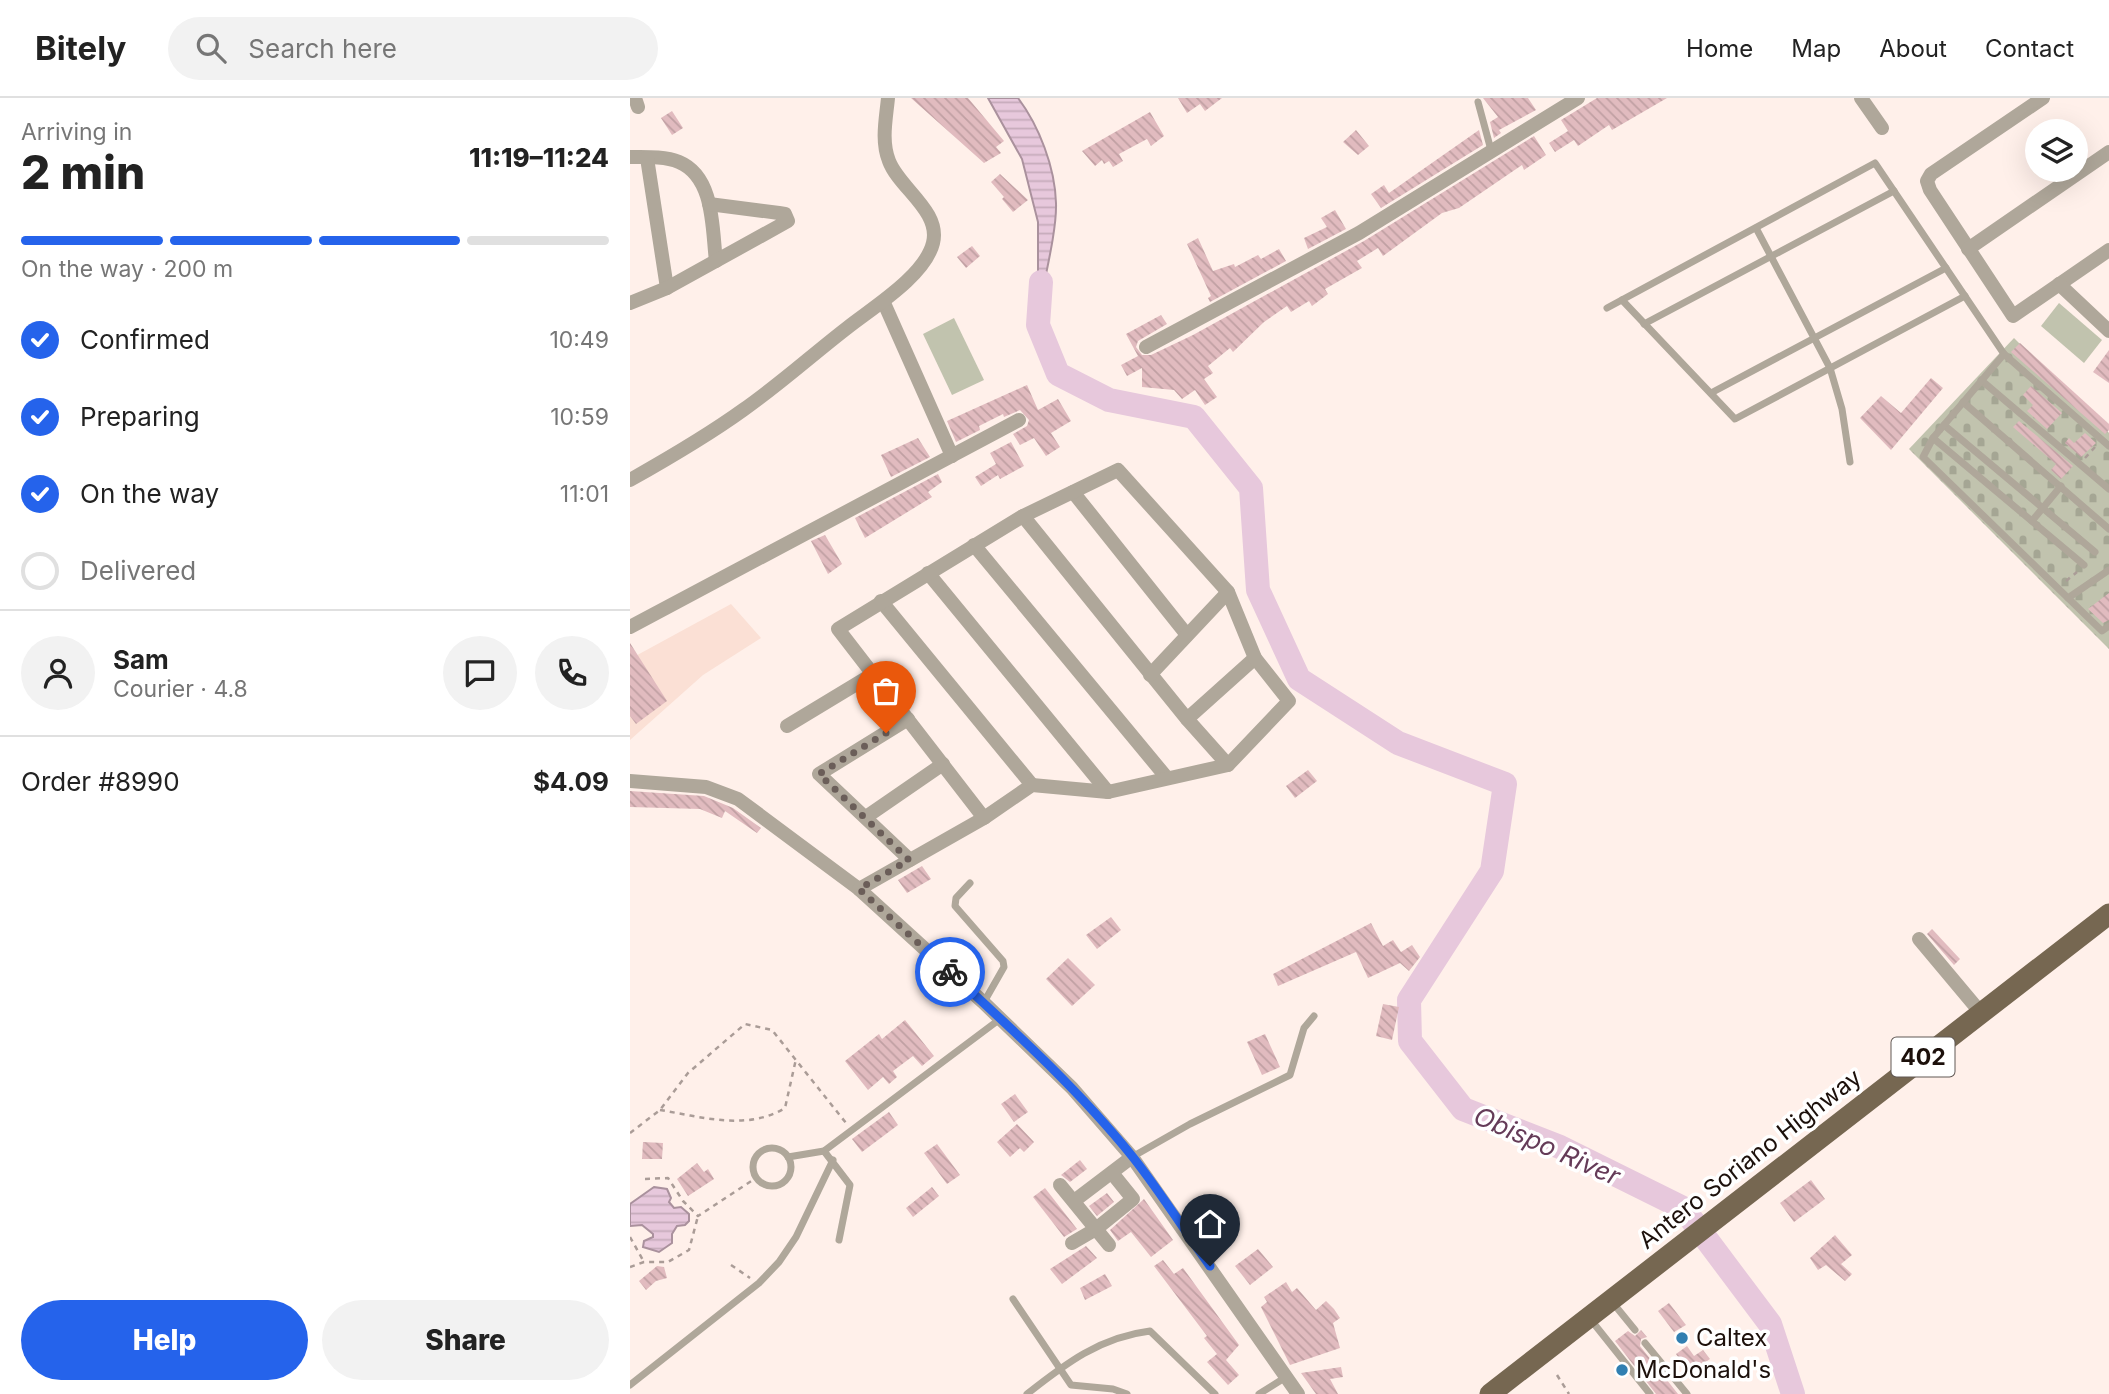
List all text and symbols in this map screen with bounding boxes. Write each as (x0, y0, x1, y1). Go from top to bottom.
search box (168, 17, 658, 80)
text: Bitely (35, 28, 126, 68)
icon: search (192, 29, 230, 67)
text: Search here (248, 33, 397, 64)
text: Home (1686, 34, 1753, 63)
text: Map (1791, 34, 1841, 63)
text: About (1879, 34, 1947, 63)
text: Contact (1985, 34, 2074, 63)
text: Arriving in (21, 118, 132, 146)
map controls (2025, 119, 2088, 182)
button: layers (2025, 119, 2088, 182)
text: 11:19–11:24 (469, 142, 609, 173)
text: 2 min (21, 144, 145, 200)
text: On the way · 200 m (21, 255, 233, 283)
icon: check (21, 321, 59, 359)
text: Confirmed (80, 324, 210, 355)
text: 10:49 (549, 326, 609, 354)
icon: check (21, 398, 59, 436)
text: Preparing (80, 401, 200, 432)
text: 10:59 (550, 403, 609, 431)
icon: check (21, 475, 59, 513)
text: On the way (80, 478, 219, 509)
text: 11:01 (560, 480, 609, 508)
text: Delivered (80, 555, 196, 586)
button: person (21, 636, 95, 710)
button: chat (443, 636, 517, 710)
button: phone (535, 636, 609, 710)
text: Sam (113, 644, 169, 675)
pin (856, 661, 916, 733)
icon: bag (867, 672, 905, 710)
text: Courier · 4.8 (113, 675, 248, 703)
text: Order #8990 (21, 766, 180, 797)
text: $4.09 (533, 766, 609, 797)
courier (915, 937, 985, 1007)
icon: bike (931, 953, 969, 991)
road number: 402 (1892, 1038, 1954, 1076)
street label: Antero Soriano Highway (1633, 1063, 1867, 1255)
water label: Obispo River (1469, 1100, 1626, 1192)
pin (1180, 1194, 1240, 1266)
icon: home (1191, 1205, 1229, 1243)
button: Help (21, 1300, 308, 1380)
button: Share (322, 1300, 609, 1380)
place label: Caltex (1696, 1323, 1767, 1352)
marker: Caltex (1674, 1330, 1690, 1346)
place label: McDonald's (1636, 1355, 1771, 1384)
marker: McDonald's (1614, 1362, 1630, 1378)

